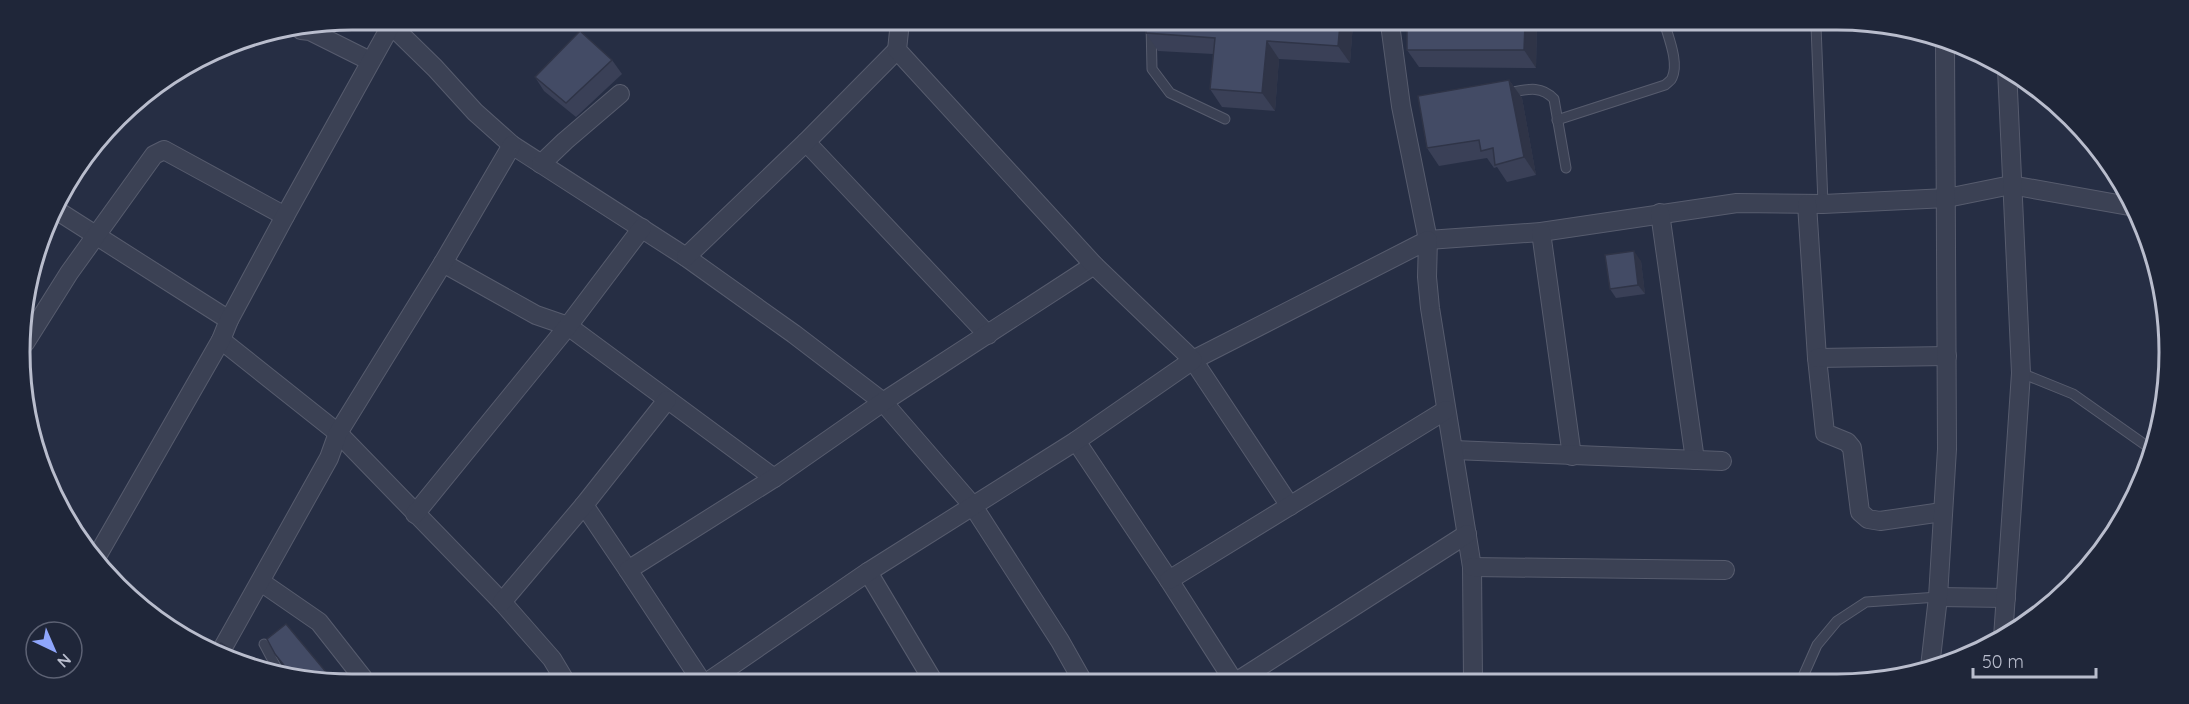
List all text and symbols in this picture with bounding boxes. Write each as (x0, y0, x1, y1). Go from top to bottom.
north arrow (24, 620, 84, 680)
scale bar (1973, 641, 2096, 679)
text: N (53, 650, 76, 672)
text: 50 m (1982, 650, 2024, 673)

